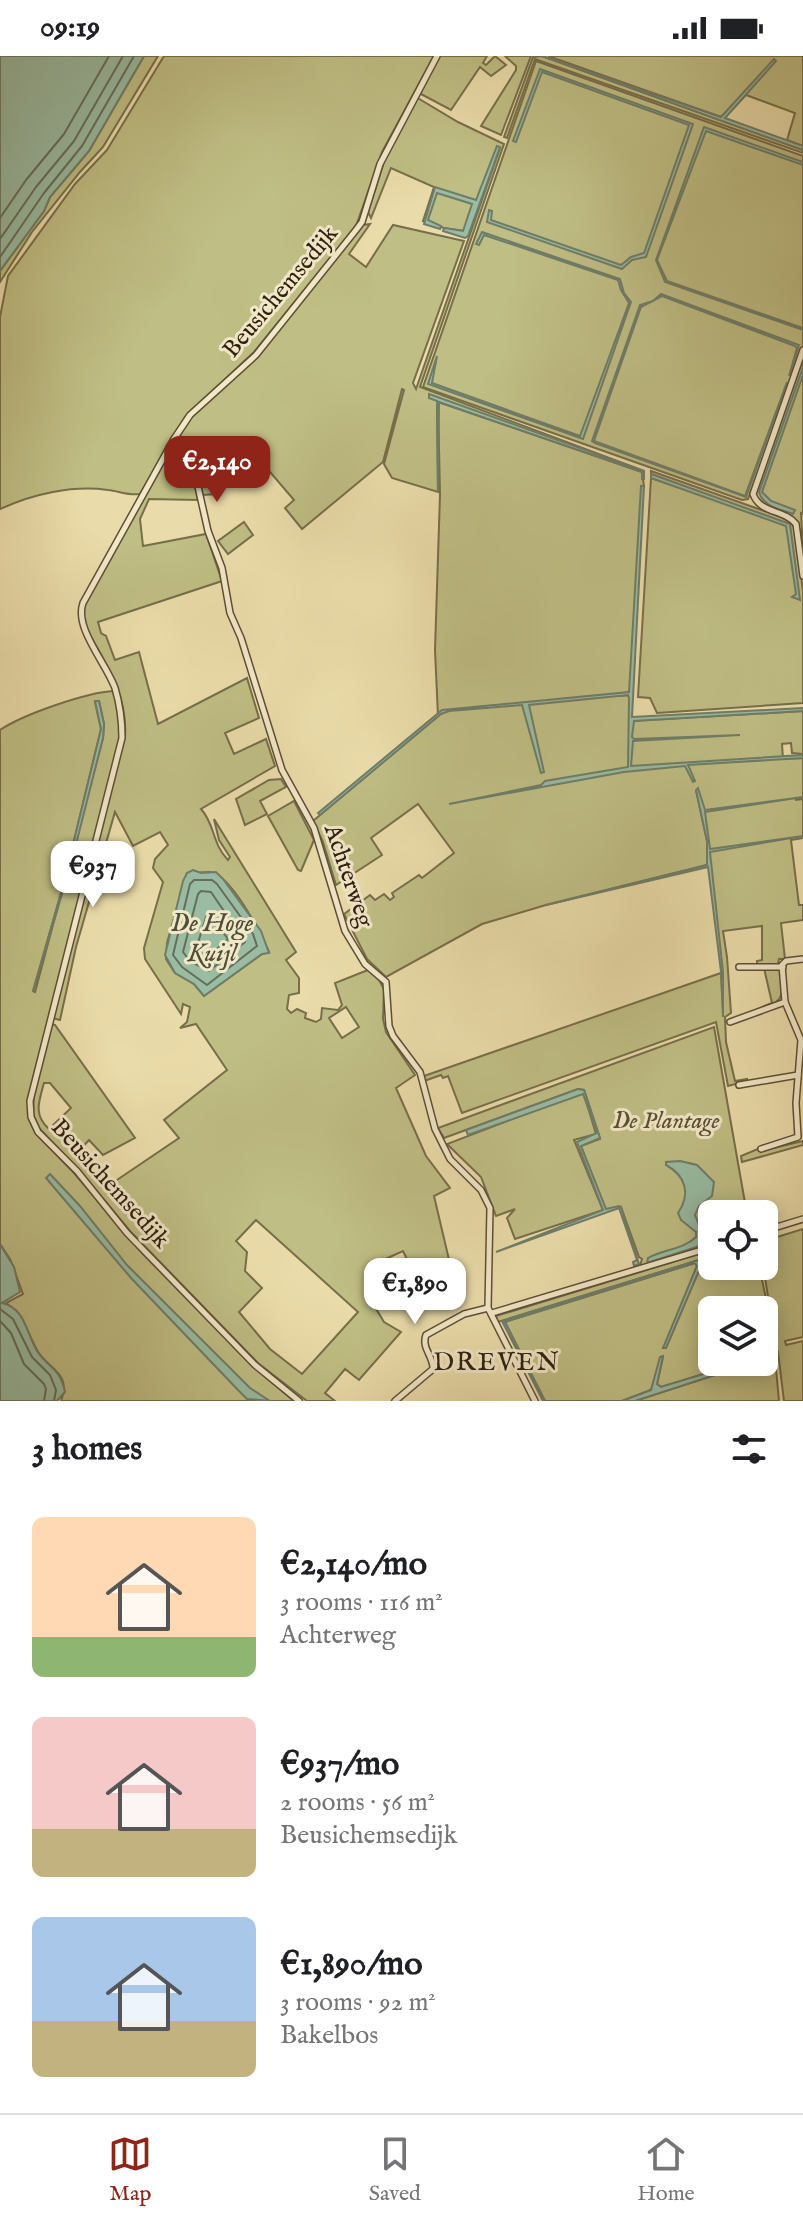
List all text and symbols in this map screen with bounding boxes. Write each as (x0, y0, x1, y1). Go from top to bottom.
text: 09:19 (40, 9, 100, 47)
street label: Beusichemsedijk (216, 219, 346, 365)
pin: €2,140 (152, 436, 282, 504)
text: €2,140 (182, 445, 252, 478)
street label: Achterweg (316, 819, 380, 933)
pin: €937 (46, 841, 140, 909)
text: €937 (69, 850, 117, 883)
water label: De Hoge Kuijl (171, 907, 254, 970)
park label: De Plantage (613, 1106, 719, 1137)
street label: Beusichemsedijk (44, 1113, 176, 1255)
map controls (698, 1200, 778, 1376)
button: locate (698, 1200, 778, 1280)
pin: €1,890 (350, 1258, 480, 1326)
text: €1,890 (382, 1267, 448, 1300)
button: layers (698, 1296, 778, 1376)
district label: DREVEN (433, 1346, 561, 1379)
icon: filters (727, 1427, 771, 1471)
text: 3 homes (32, 1428, 142, 1471)
text: €2,140/mo (280, 1543, 427, 1586)
icon: home (96, 1549, 192, 1645)
text: 3 rooms · 116 m² (280, 1586, 443, 1619)
text: Achterweg (280, 1619, 396, 1652)
text: €937/mo (280, 1743, 399, 1786)
icon: home (96, 1749, 192, 1845)
text: 2 rooms · 56 m² (280, 1786, 435, 1819)
text: Beusichemsedijk (280, 1819, 457, 1852)
text: €1,890/mo (280, 1943, 423, 1986)
icon: home (96, 1949, 192, 2045)
text: 3 rooms · 92 m² (280, 1986, 436, 2019)
text: Bakelbos (280, 2019, 378, 2052)
tab: Map (108, 2132, 152, 2208)
tab: Saved (369, 2132, 421, 2208)
tab: Home (637, 2132, 695, 2208)

